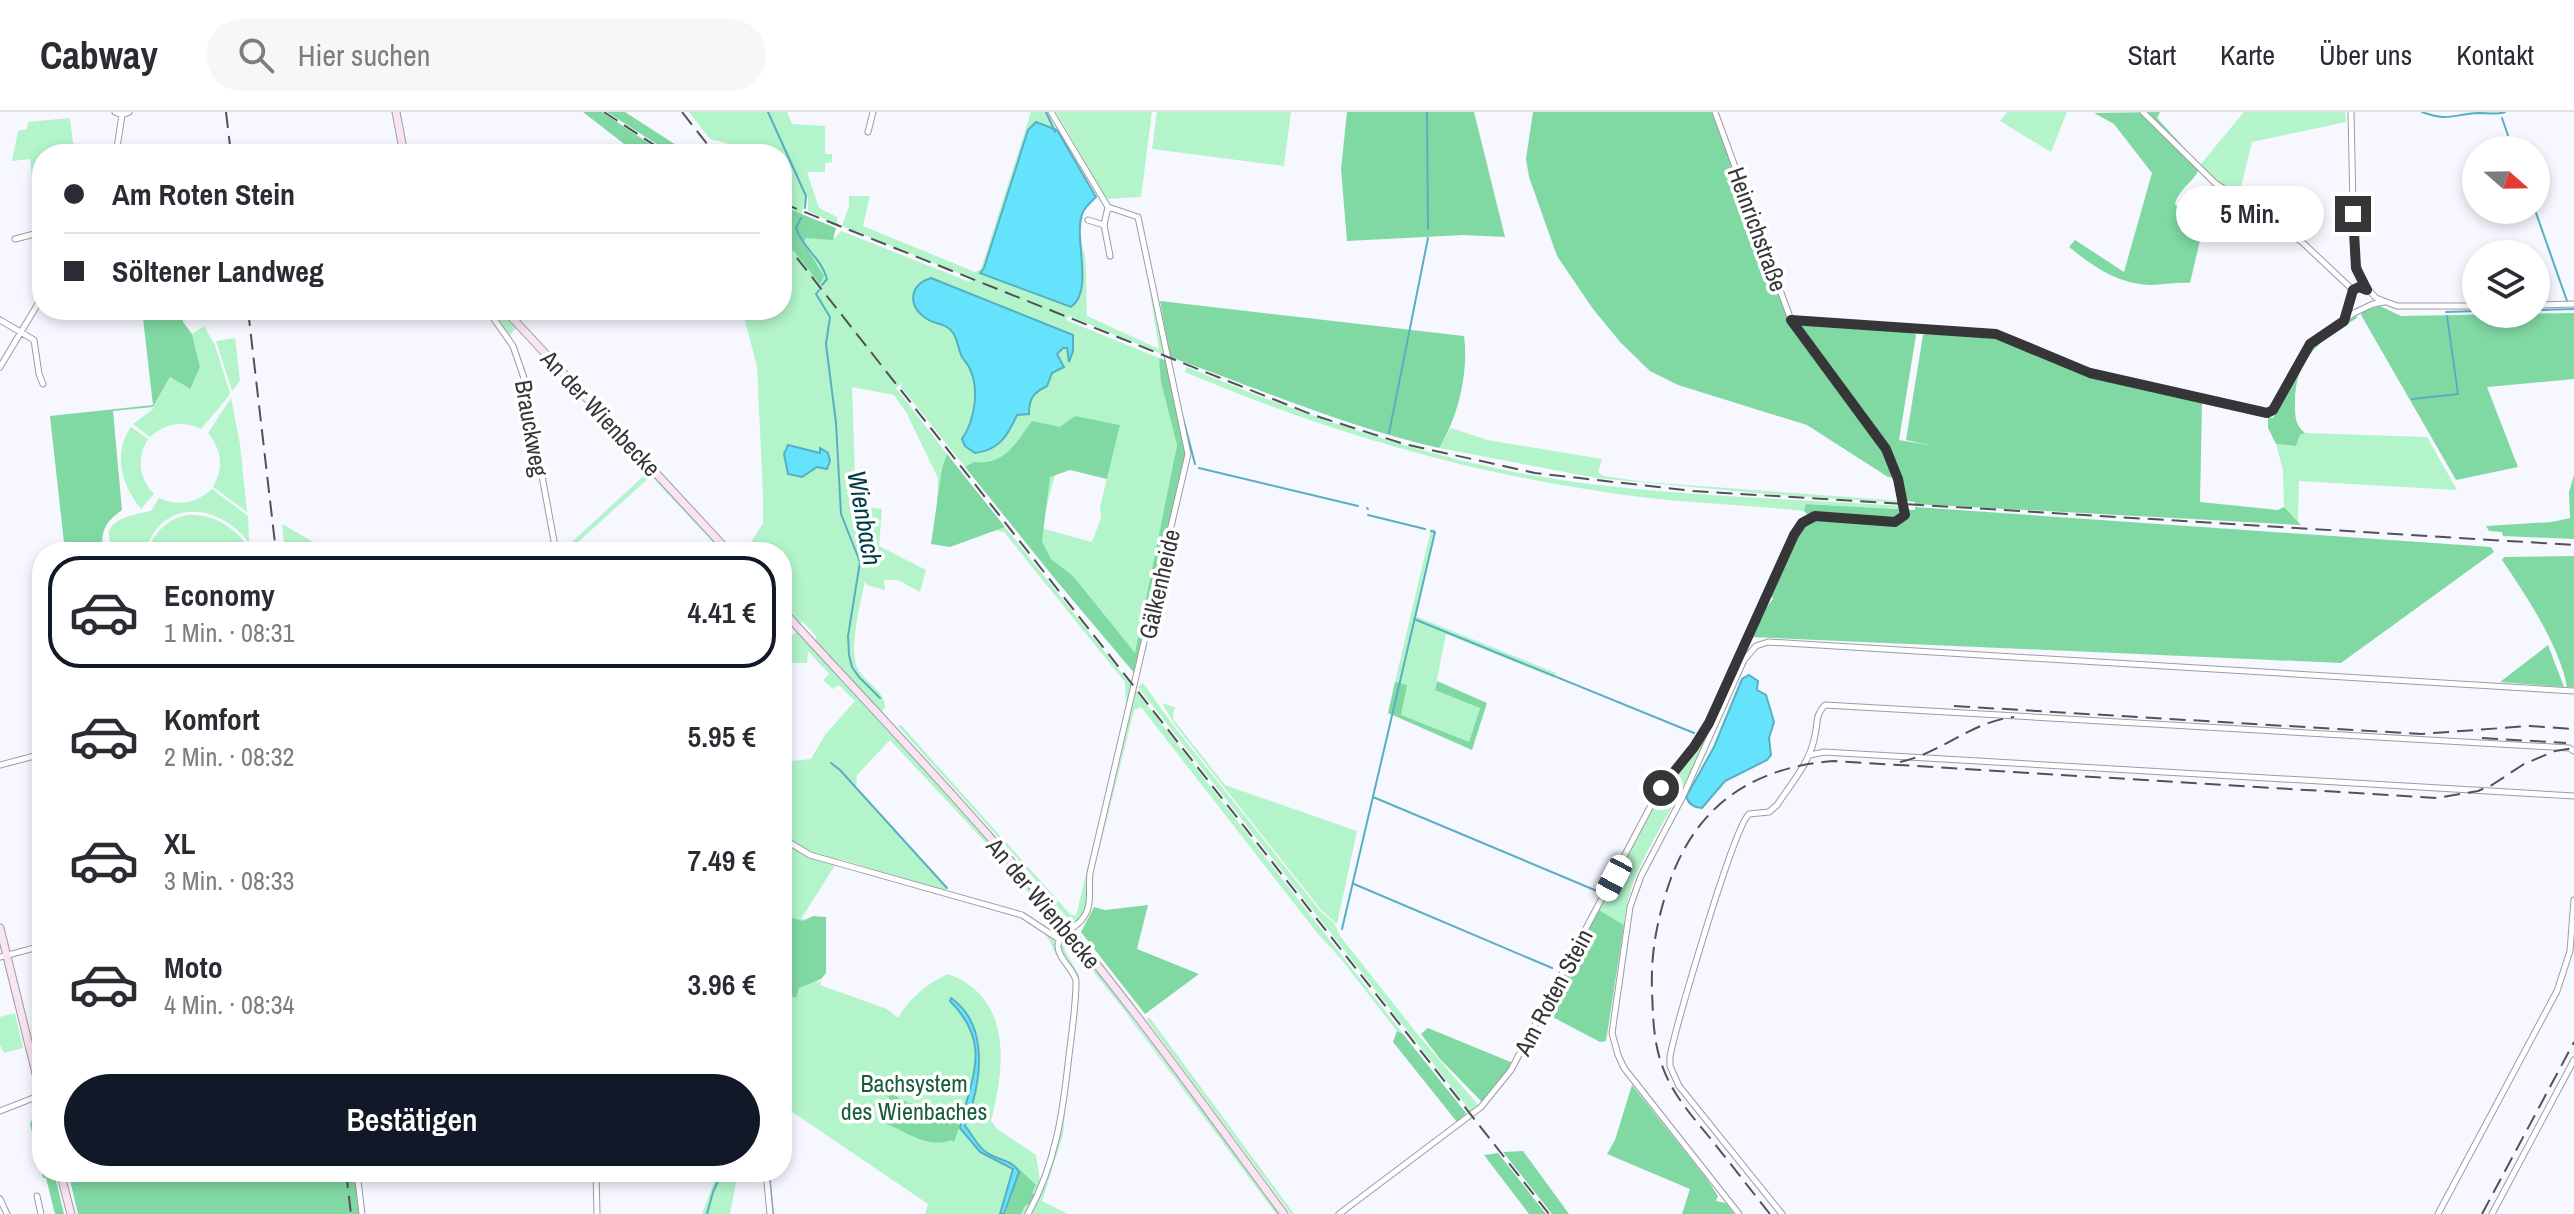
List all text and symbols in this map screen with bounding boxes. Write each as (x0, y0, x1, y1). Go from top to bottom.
search box (206, 19, 766, 91)
text: Cabway (40, 30, 158, 81)
icon: search (234, 33, 278, 77)
text: Hier suchen (298, 35, 430, 75)
text: Start (2128, 36, 2176, 74)
text: Karte (2220, 36, 2275, 74)
text: Über uns (2319, 36, 2412, 74)
text: Kontakt (2456, 36, 2534, 74)
north arrow (2462, 136, 2550, 224)
map controls (2462, 136, 2550, 328)
street label: Heinrichstraße (1721, 162, 1795, 296)
text: Am Roten Stein (112, 174, 295, 214)
callout: 5 Min. (2177, 186, 2325, 242)
text: 5 Min. (2220, 196, 2280, 231)
route end (2335, 196, 2371, 232)
button: layers (2462, 240, 2550, 328)
text: Söltener Landweg (112, 251, 324, 291)
street label: An der Wienbecke (533, 342, 668, 483)
street label: Brauckweg (508, 377, 556, 479)
water label: Wienbach (839, 468, 891, 568)
street label: Gälkenheide (1131, 526, 1187, 642)
text: Economy (164, 575, 275, 615)
icon: car (68, 576, 140, 648)
text: 4.41 € (688, 592, 756, 632)
text: 1 Min. · 08:31 (164, 615, 294, 650)
text: Komfort (164, 699, 260, 739)
icon: car (68, 700, 140, 772)
text: 5.95 € (688, 716, 756, 756)
text: 2 Min. · 08:32 (164, 739, 294, 774)
route start (1643, 770, 1679, 806)
text: XL (164, 823, 195, 863)
icon: car (68, 824, 140, 896)
street label: An der Wienbecke (979, 830, 1108, 975)
text: 7.49 € (688, 840, 756, 880)
car (1592, 851, 1636, 905)
text: 3 Min. · 08:33 (164, 863, 294, 898)
street label: Am Roten Stein (1506, 923, 1600, 1062)
text: Moto (164, 947, 223, 987)
icon: car (68, 948, 140, 1020)
text: 3.96 € (688, 964, 756, 1004)
text: 4 Min. · 08:34 (164, 987, 294, 1022)
park label: Bachsystem des Wienbaches (841, 1067, 987, 1127)
button: Bestätigen (64, 1074, 760, 1166)

